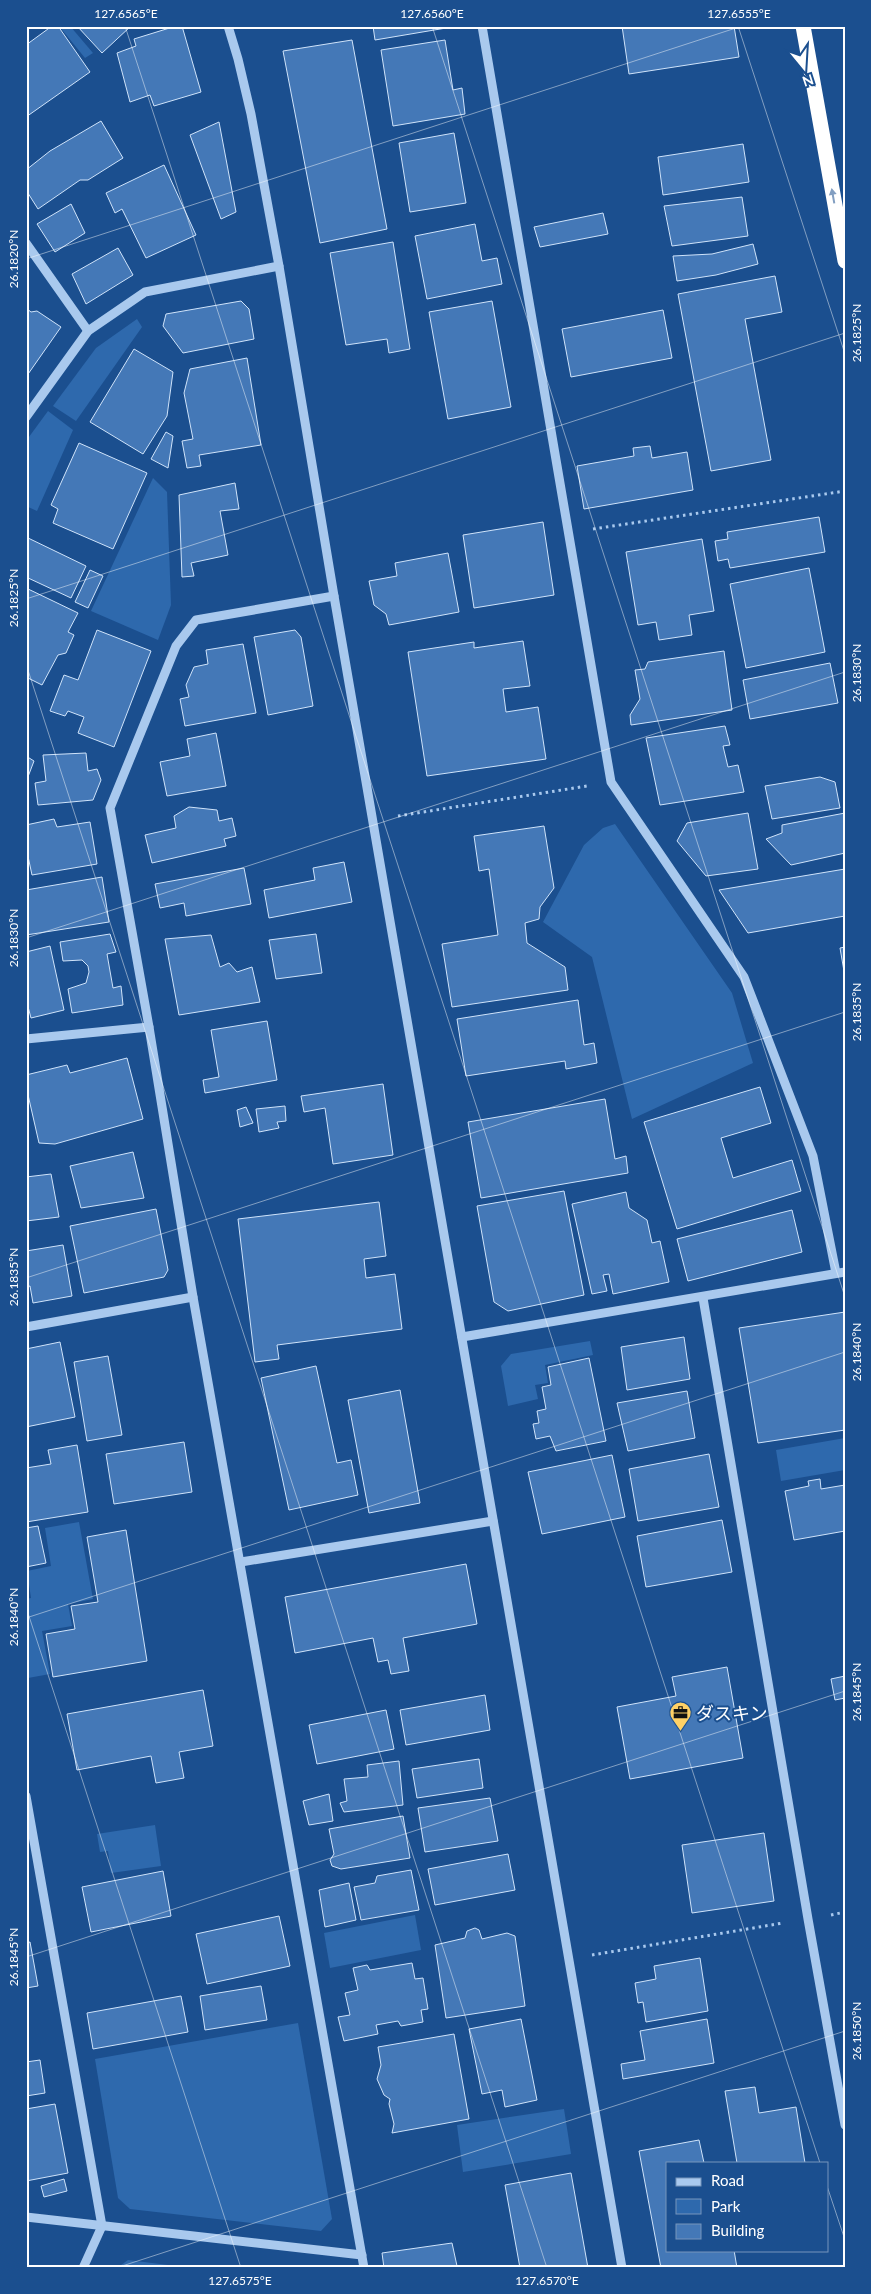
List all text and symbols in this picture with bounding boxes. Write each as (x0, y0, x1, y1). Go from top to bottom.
text: 127.6565°E (94, 6, 158, 21)
text: 127.6560°E (400, 6, 464, 21)
text: 127.6555°E (707, 6, 771, 21)
north arrow (778, 42, 828, 92)
text: N (800, 71, 816, 91)
one-way arrow (829, 188, 837, 204)
text: 26.1820°N (6, 230, 21, 288)
text: 26.1825°N (849, 304, 864, 362)
text: 26.1825°N (6, 569, 21, 627)
text: 26.1830°N (849, 644, 864, 702)
text: 26.1830°N (6, 909, 21, 967)
text: 26.1835°N (849, 983, 864, 1041)
text: 26.1835°N (6, 1248, 21, 1306)
text: 26.1840°N (849, 1323, 864, 1381)
text: 26.1840°N (6, 1588, 21, 1646)
text: 26.1845°N (849, 1663, 864, 1721)
office icon: ダスキン (668, 1701, 692, 1732)
place label: ダスキン (696, 1702, 767, 1724)
text: 26.1845°N (6, 1928, 21, 1986)
text: 26.1850°N (849, 2002, 864, 2060)
legend (666, 2162, 828, 2252)
text: Road (711, 2171, 744, 2189)
text: Park (711, 2197, 741, 2215)
text: Building (711, 2221, 764, 2239)
text: 127.6575°E (208, 2273, 272, 2288)
text: 127.6570°E (515, 2273, 579, 2288)

